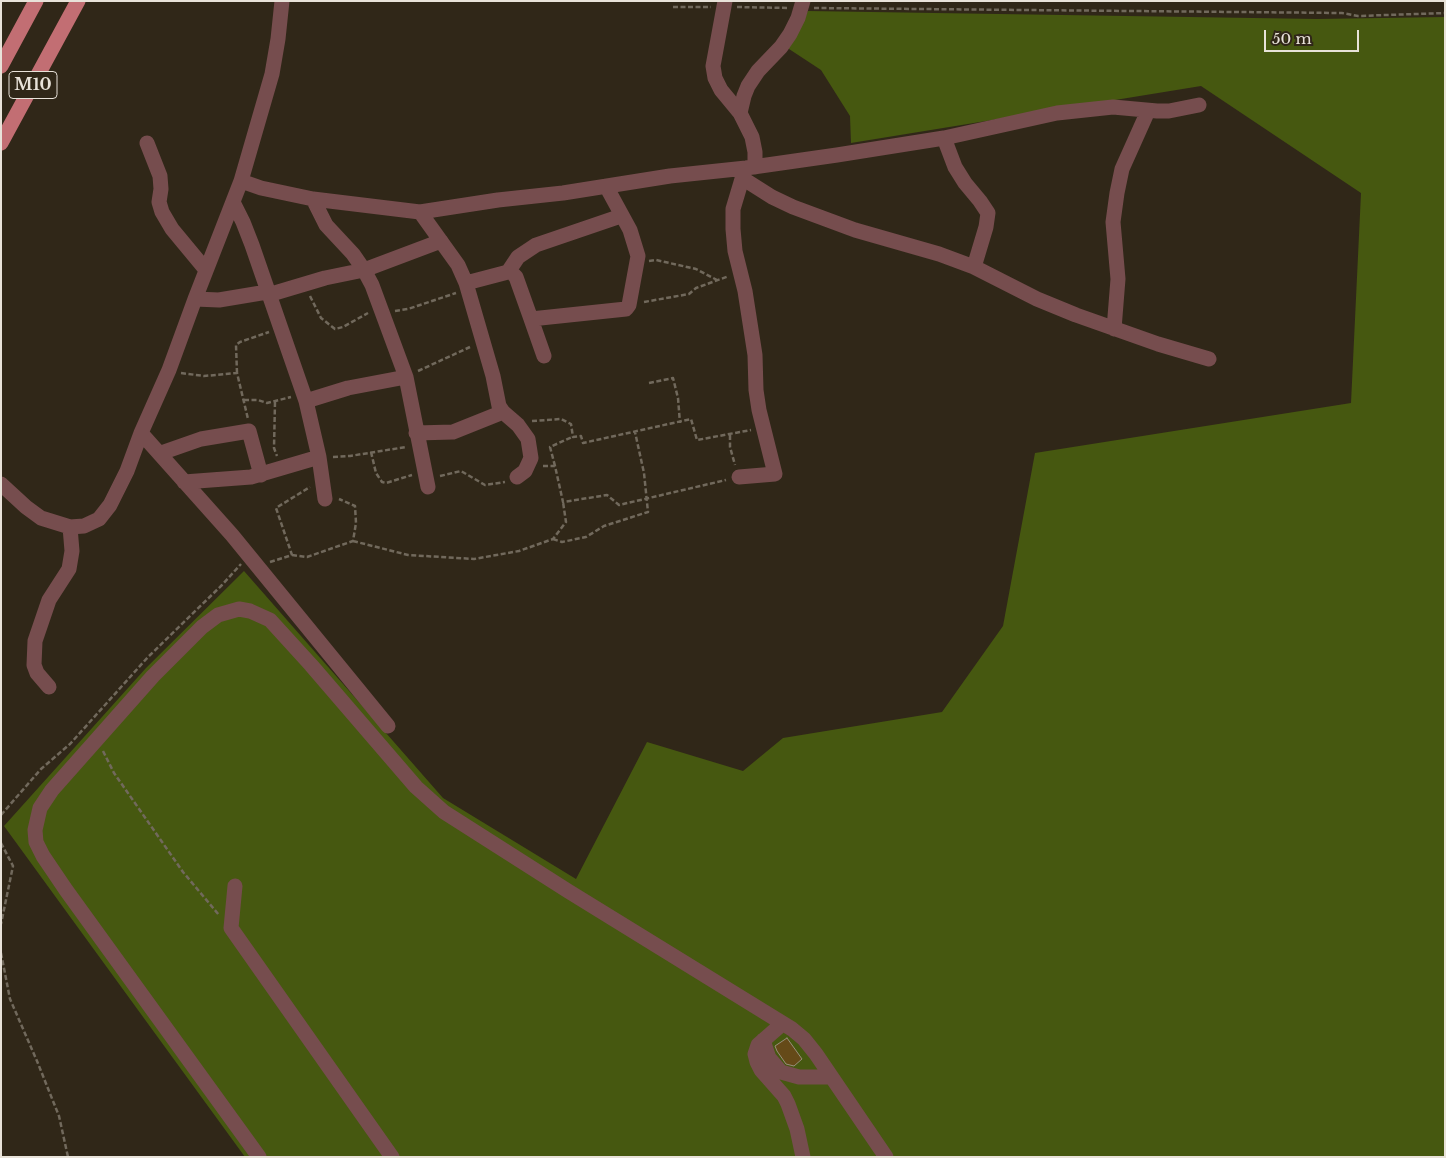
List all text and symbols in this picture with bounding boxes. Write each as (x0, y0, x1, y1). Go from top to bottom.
scale bar (1266, 20, 1361, 52)
text: 50 m (1272, 29, 1312, 48)
road number: M10 (9, 72, 57, 98)

